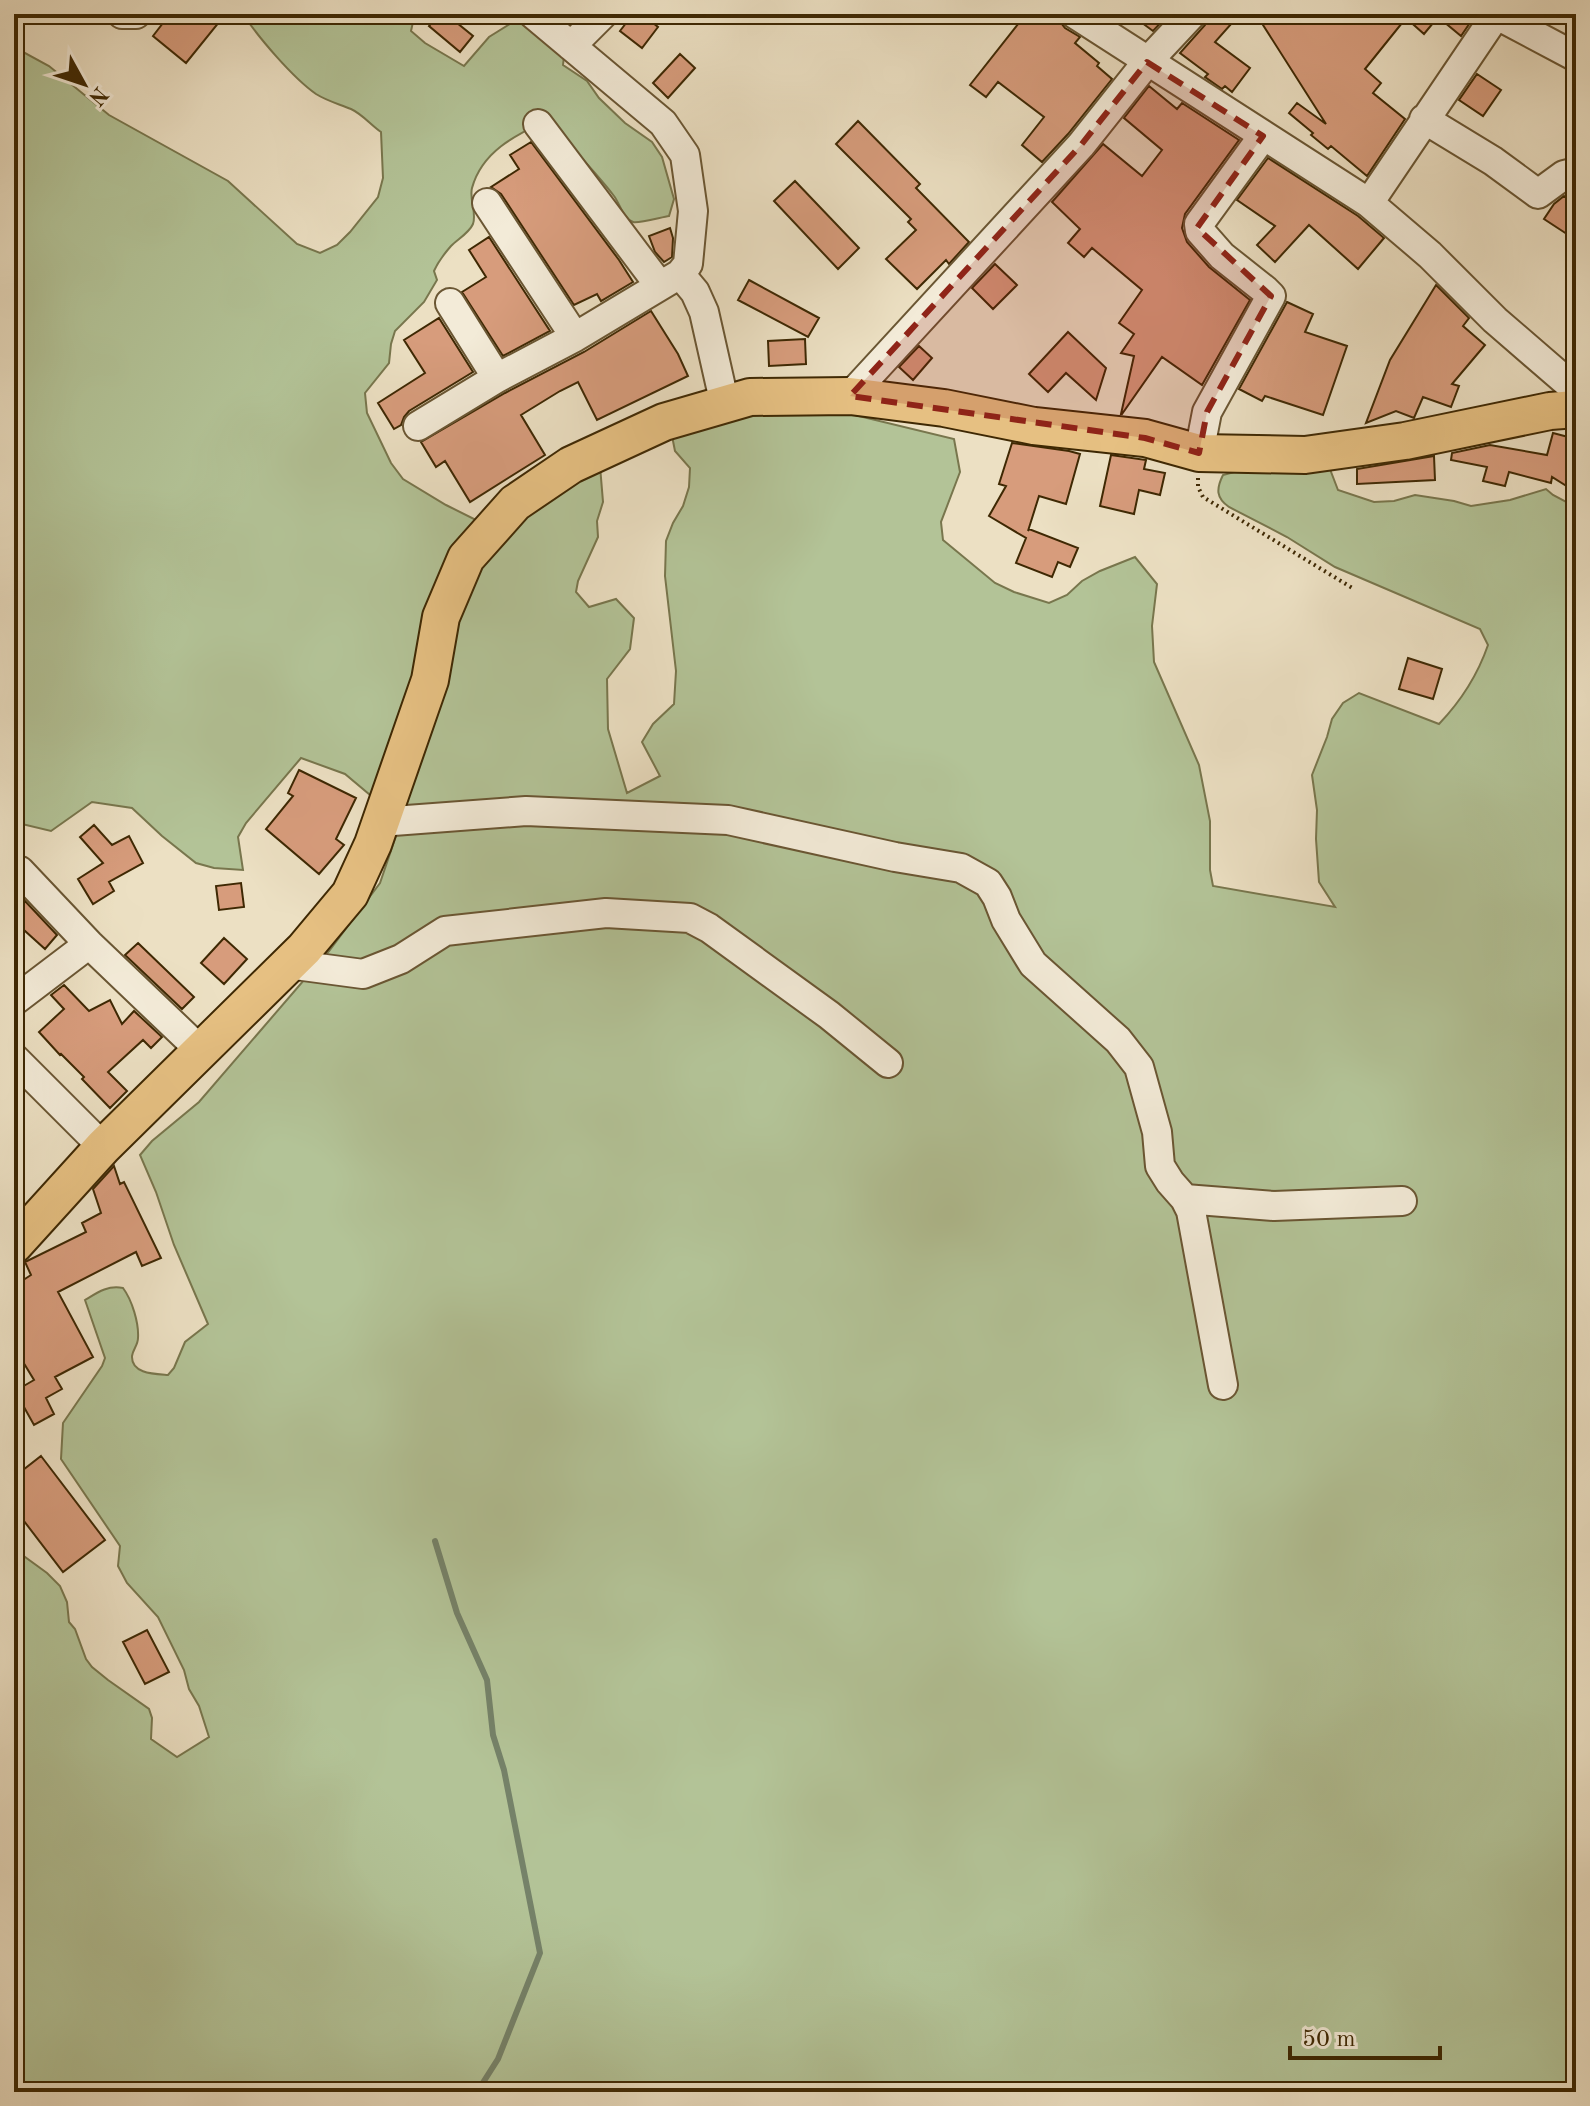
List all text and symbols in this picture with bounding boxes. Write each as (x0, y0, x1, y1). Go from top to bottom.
north arrow (44, 44, 124, 124)
text: N (84, 82, 112, 109)
scale bar (1290, 2010, 1440, 2060)
text: 50 m (1302, 2028, 1356, 2052)

